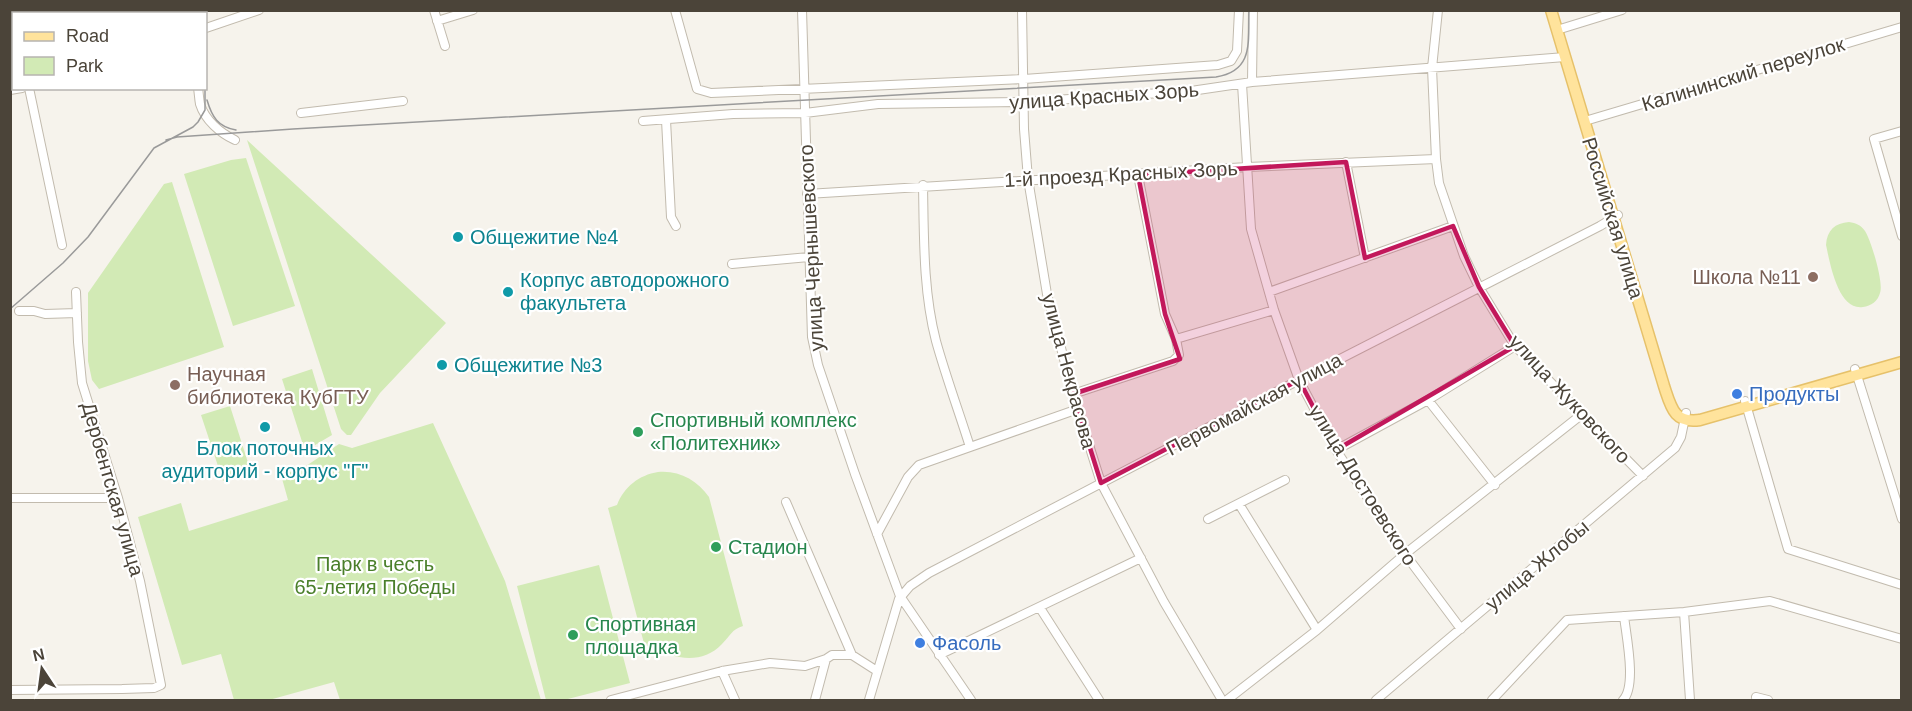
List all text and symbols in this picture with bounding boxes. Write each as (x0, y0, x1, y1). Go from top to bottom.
legend (12, 12, 207, 90)
text: Road (66, 26, 109, 46)
street label: Калининский переулок (1639, 33, 1847, 115)
text: Park (66, 56, 104, 76)
street label: улица Красных Зорь (1008, 78, 1200, 114)
street label: Российская улица (1578, 135, 1648, 302)
street label: улица Чернышевского (795, 144, 827, 352)
street label: 1-й проезд Красных Зорь (1004, 157, 1238, 191)
place label: Общежитие №4 (470, 226, 618, 248)
marker: Общежитие №4 (451, 230, 465, 244)
place label: Школа №11 (1692, 266, 1801, 288)
place label: Корпус автодорожного факультета (520, 269, 729, 314)
marker: Школа №11 (1806, 270, 1820, 284)
marker: Корпус автодорожного факультета (501, 285, 515, 299)
street label: улица Некрасова (1038, 291, 1101, 452)
street label: улица Жуковского (1505, 330, 1635, 468)
street label: Первомайская улица (1162, 348, 1346, 460)
place label: Общежитие №3 (454, 354, 602, 376)
marker: Общежитие №3 (435, 358, 449, 372)
place label: Научная библиотека КубГТУ (187, 363, 369, 408)
marker: Научная библиотека КубГТУ (168, 378, 182, 392)
place label: Продукты (1749, 383, 1839, 405)
marker: Продукты (1730, 387, 1744, 401)
street label: Дербентская улица (78, 400, 149, 579)
street label: улица Достоевского (1305, 401, 1421, 569)
place label: Спортивный комплекс «Политехник» (650, 409, 857, 454)
marker: Блок поточных аудиторий - корпус "Г" (258, 420, 272, 434)
marker: Спортивный комплекс «Политехник» (631, 425, 645, 439)
place label: Блок поточных аудиторий - корпус "Г" (162, 437, 368, 482)
street label: улица Жлобы (1481, 515, 1593, 615)
place label: Стадион (728, 536, 808, 558)
marker: Стадион (709, 540, 723, 554)
park label: Парк в честь 65-летия Победы (294, 553, 456, 598)
place label: Спортивная площадка (585, 613, 696, 658)
marker: Спортивная площадка (566, 628, 580, 642)
place label: Фасоль (932, 632, 1001, 654)
marker: Фасоль (913, 636, 927, 650)
north arrow (12, 639, 72, 699)
text: N (31, 645, 46, 664)

